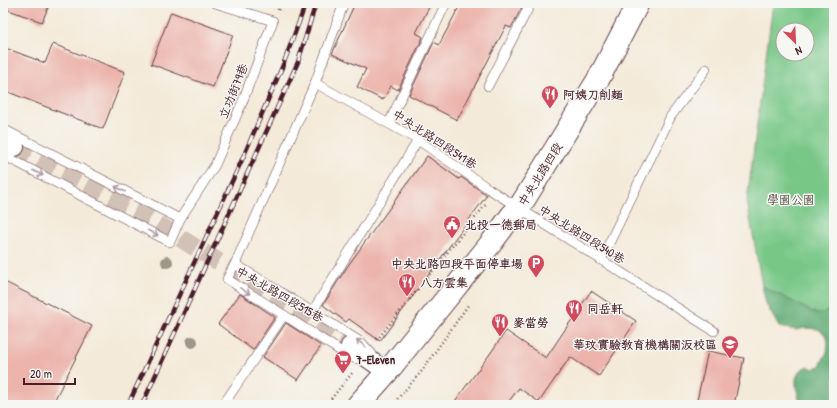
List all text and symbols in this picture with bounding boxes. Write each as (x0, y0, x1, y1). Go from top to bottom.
north arrow (775, 22, 815, 62)
text: N (793, 44, 805, 59)
street label: 立功街79巷 (214, 61, 252, 121)
restaurant icon: 阿姨刀削麵 (540, 84, 560, 109)
place label: 阿姨刀削麵 (563, 86, 623, 103)
street label: 中央北路四段541巷 (389, 105, 481, 173)
street label: 中央北路四段 (514, 139, 566, 209)
one-way arrow (31, 170, 43, 177)
one-way arrow (114, 185, 126, 192)
park label: 學園公園 (767, 191, 815, 208)
street label: 中央北路四段540巷 (536, 201, 628, 267)
public building icon: 北投一德郵局 (442, 214, 462, 239)
place label: 北投一德郵局 (465, 216, 537, 233)
one-way arrow (147, 230, 159, 237)
parking icon: 中央北路四段平面停車場 (526, 253, 546, 278)
place label: 中央北路四段平面停車場 (391, 255, 523, 272)
street label: 中央北路四段515巷 (233, 262, 327, 326)
restaurant icon: 八方雲集 (397, 272, 417, 297)
place label: 八方雲集 (420, 274, 468, 291)
one-way arrow (240, 287, 251, 295)
restaurant icon: 同岳軒 (564, 298, 584, 323)
place label: 同岳軒 (587, 300, 623, 317)
restaurant icon: 麥當勞 (490, 312, 510, 337)
place label: 麥當勞 (513, 314, 549, 331)
school or university icon: 華玟實驗教育機構關汳校區 (720, 334, 740, 359)
place label: 華玟實驗教育機構關汳校區 (573, 336, 717, 353)
one-way arrow (356, 338, 366, 347)
supermarket icon: 7-Eleven (333, 349, 353, 374)
place label: 7-Eleven (355, 351, 396, 368)
scale bar (24, 360, 75, 386)
text: 20 m (30, 365, 52, 382)

